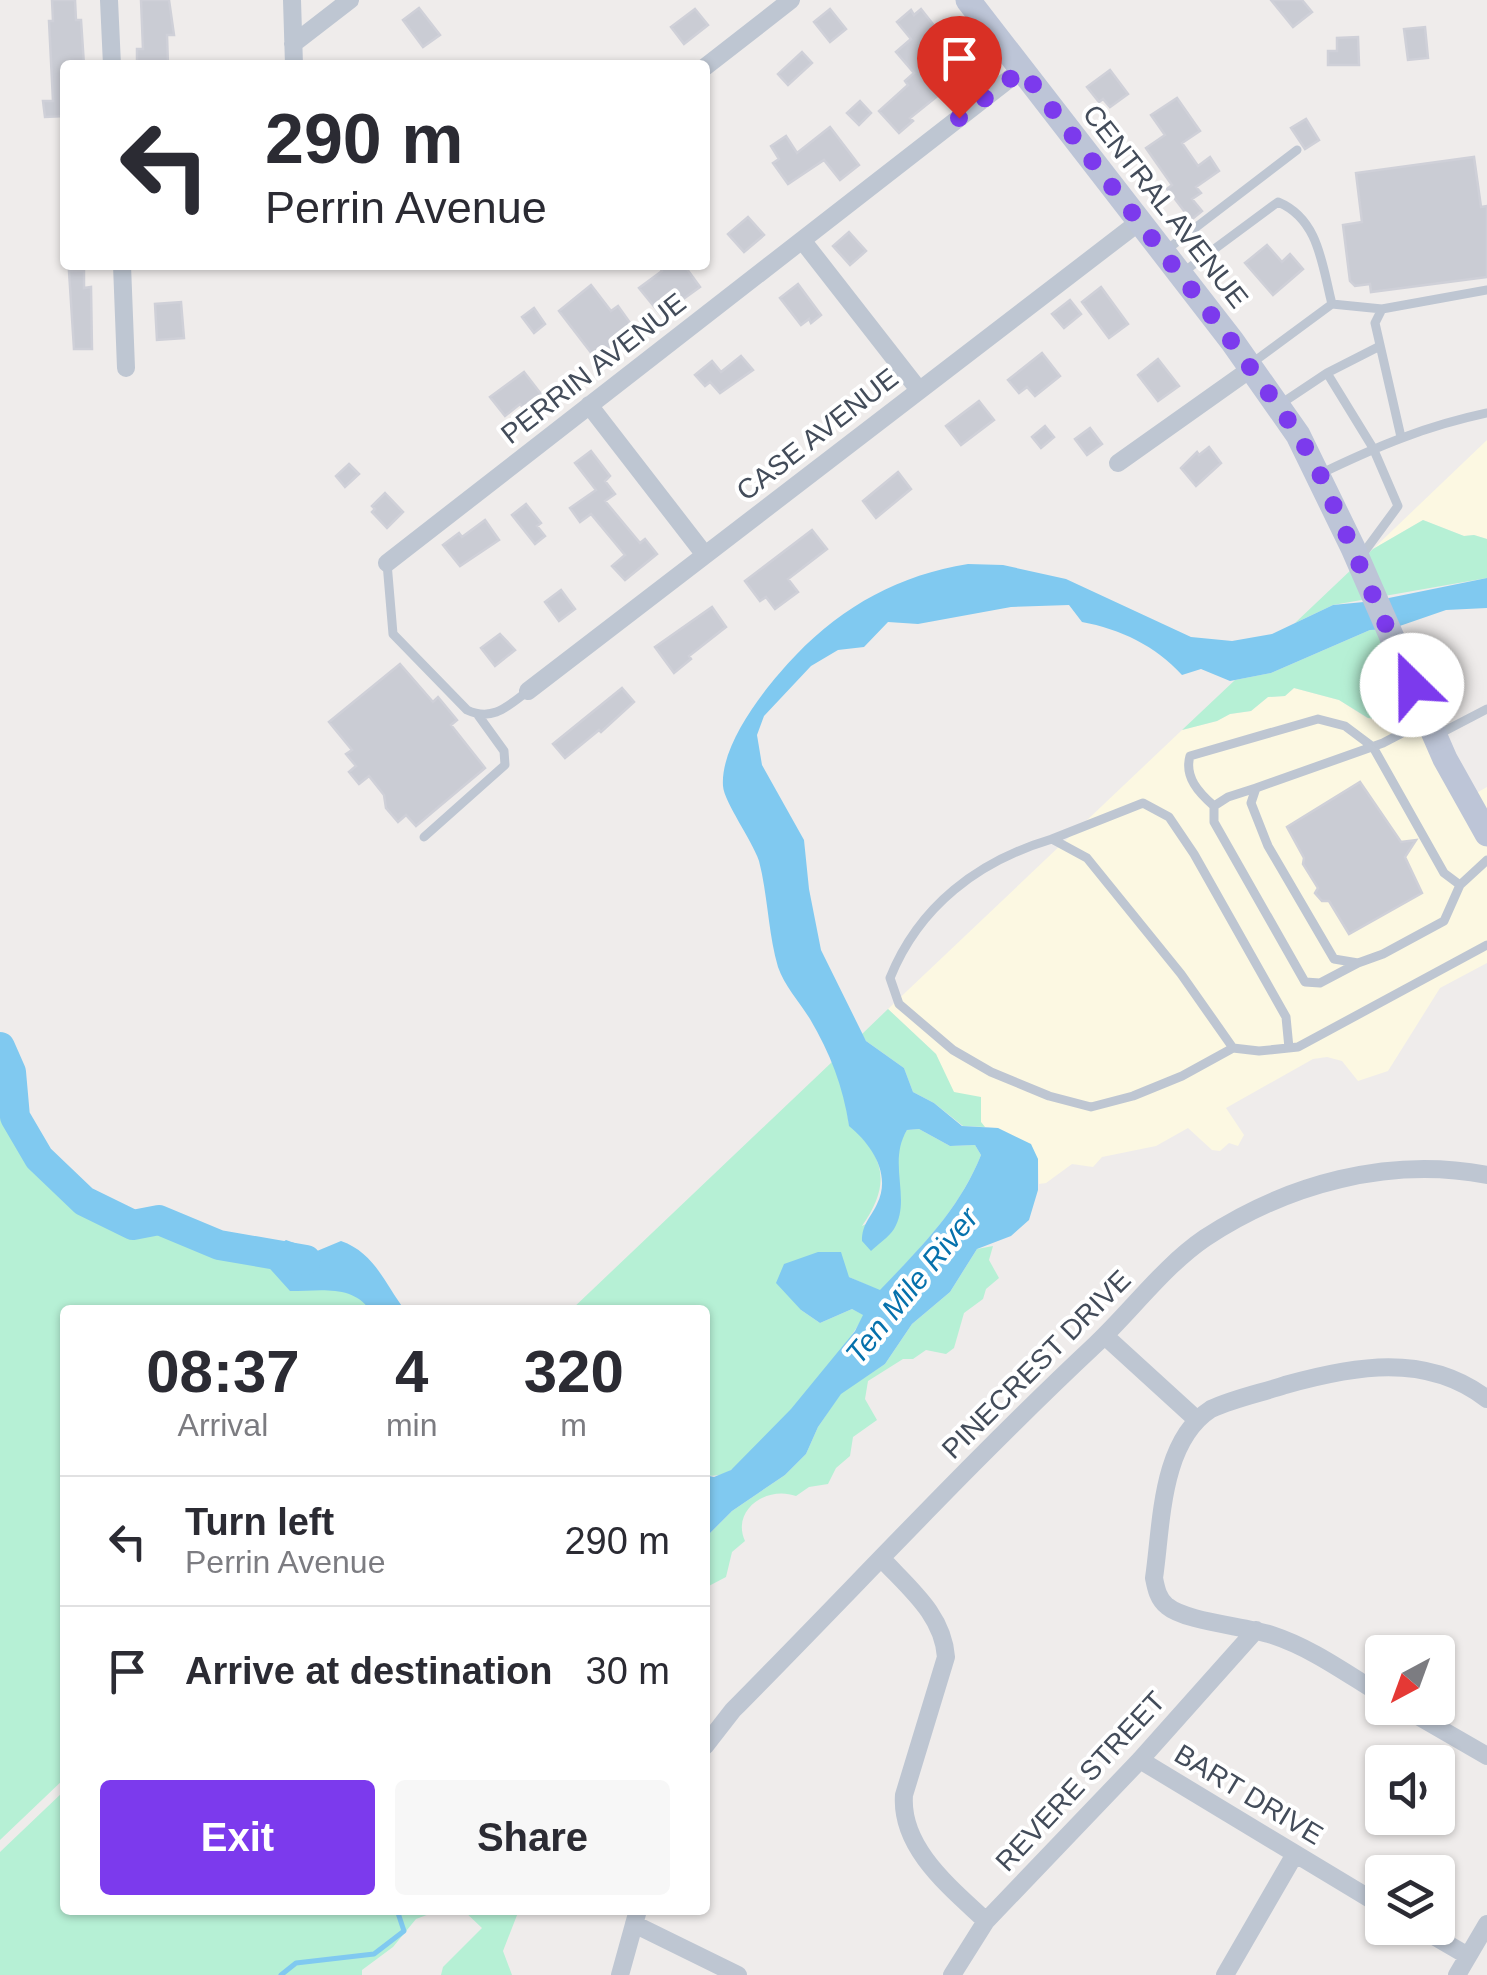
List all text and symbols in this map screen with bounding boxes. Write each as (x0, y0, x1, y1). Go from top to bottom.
pin (917, 16, 1002, 119)
icon: arrive (932, 31, 987, 86)
street label: CENTRAL AVENUE (1077, 99, 1254, 314)
icon: left (100, 100, 230, 230)
text: 290 m (265, 100, 463, 178)
text: Perrin Avenue (265, 182, 547, 233)
street label: PERRIN AVENUE (495, 287, 692, 450)
street label: CASE AVENUE (731, 362, 904, 507)
position arrow (1360, 633, 1464, 737)
water label: Ten Mile River (839, 1200, 985, 1370)
street label: PINECREST DRIVE (936, 1264, 1137, 1465)
text: 08:37 (146, 1338, 300, 1405)
text: 4 (395, 1338, 428, 1405)
text: 320 (524, 1338, 624, 1405)
text: Arrival (178, 1407, 268, 1443)
text: min (386, 1407, 437, 1443)
text: m (560, 1407, 587, 1443)
text: Turn left (185, 1501, 334, 1543)
icon: left (100, 1514, 155, 1569)
text: 290 m (564, 1520, 670, 1562)
text: Perrin Avenue (185, 1544, 385, 1580)
north arrow (1365, 1635, 1455, 1725)
map controls (1365, 1635, 1455, 1945)
icon: arrive (100, 1644, 155, 1699)
text: Arrive at destination (185, 1650, 552, 1692)
text: 30 m (586, 1650, 670, 1692)
street label: REVERE STREET (989, 1685, 1171, 1877)
street label: BART DRIVE (1169, 1738, 1328, 1851)
button: sound (1365, 1745, 1455, 1835)
button: Exit (100, 1780, 375, 1895)
button: Share (395, 1780, 670, 1895)
button: layers (1365, 1855, 1455, 1945)

